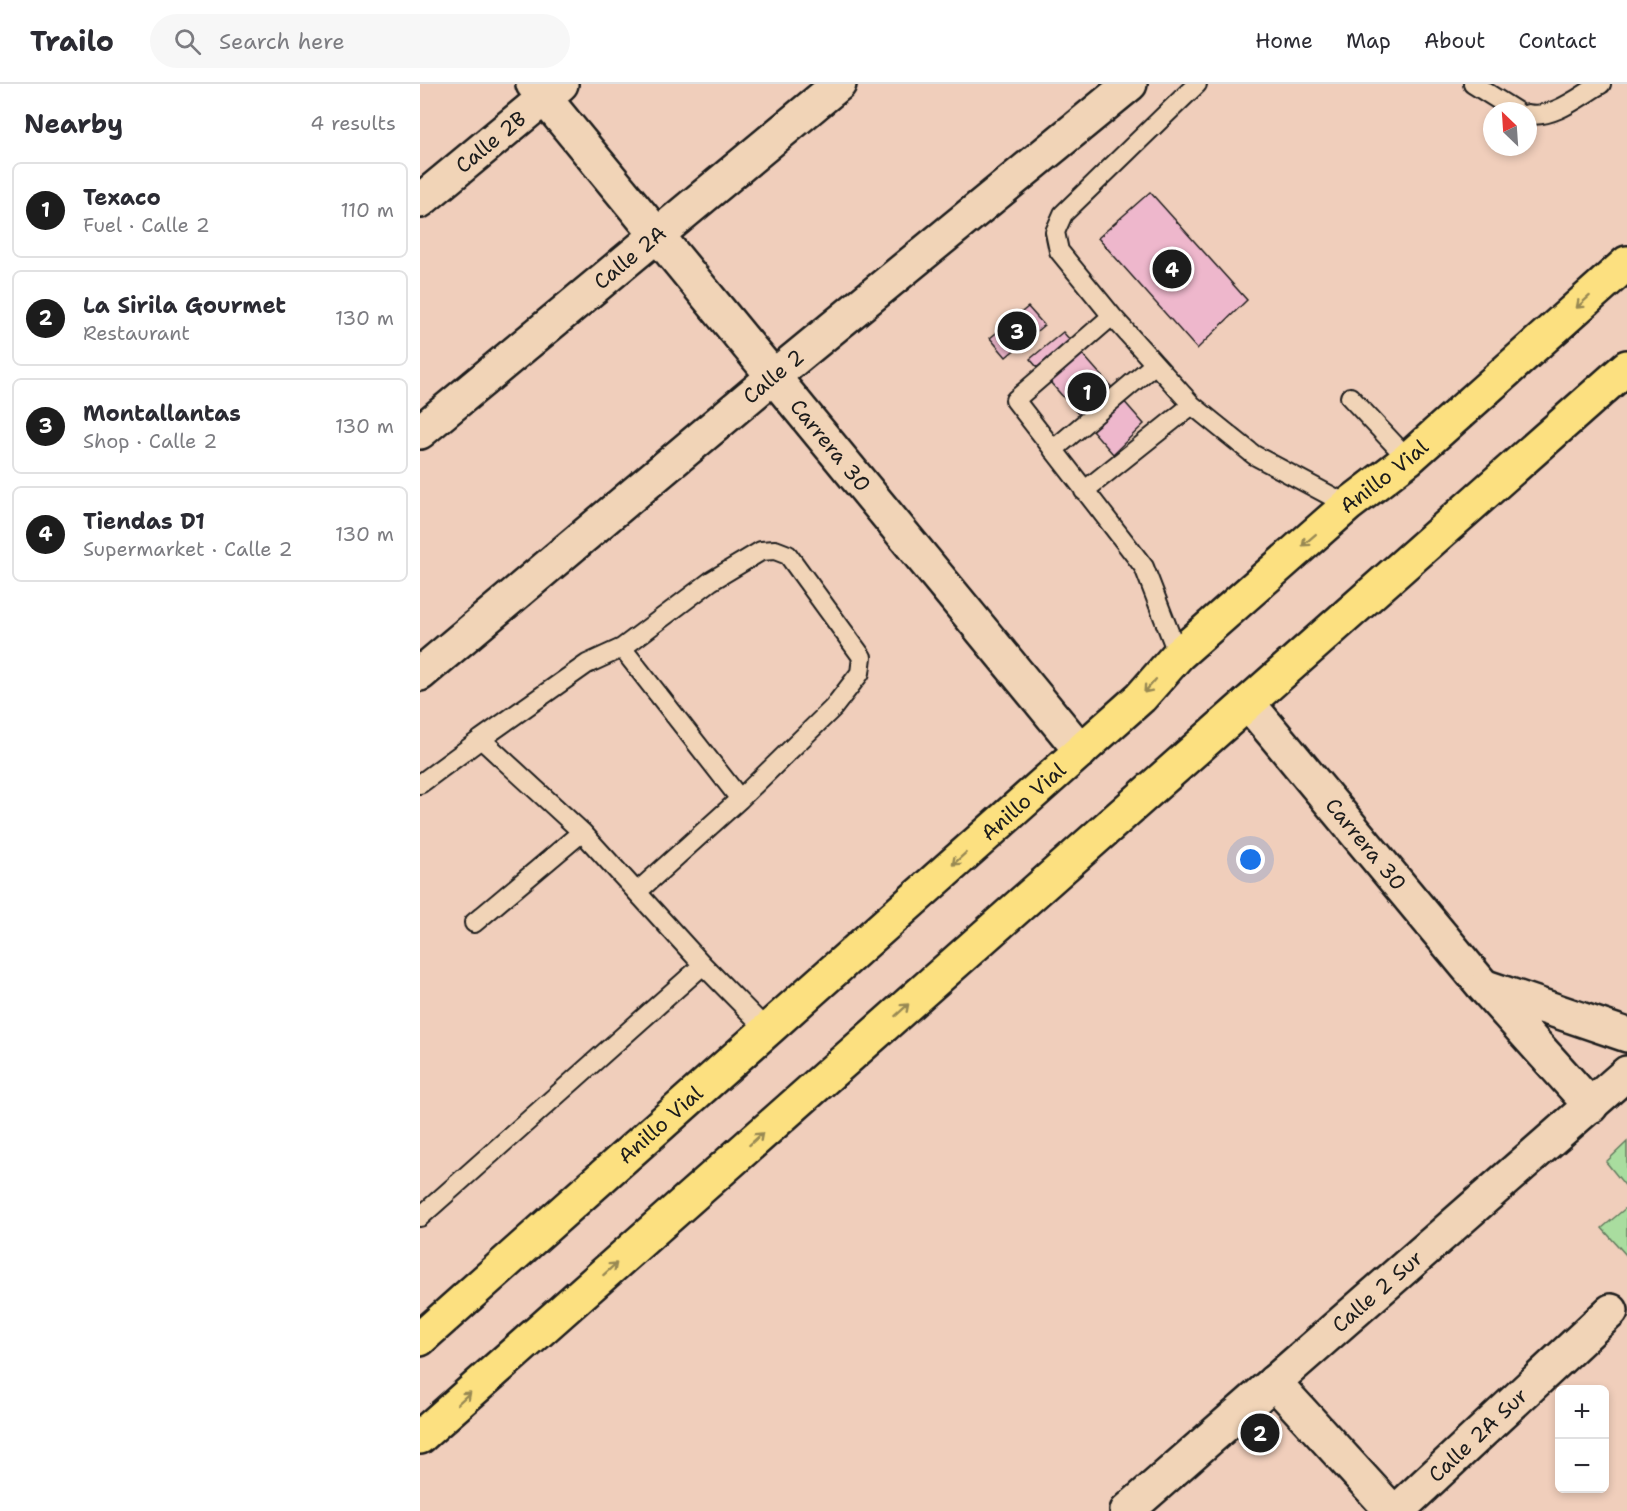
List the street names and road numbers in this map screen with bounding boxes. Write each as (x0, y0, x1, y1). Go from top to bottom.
street label: Calle 2B (450, 105, 532, 180)
street label: Calle 2A (588, 219, 672, 296)
street label: Calle 2 (737, 343, 810, 410)
street label: Carrera 30 (783, 393, 877, 498)
street label: Anillo Vial (1334, 433, 1435, 520)
street label: Anillo Vial (975, 756, 1072, 847)
street label: Carrera 30 (1319, 792, 1412, 897)
street label: Anillo Vial (612, 1079, 709, 1170)
street label: Calle 2 Sur (1326, 1244, 1429, 1339)
street label: Calle 2A Sur (1422, 1382, 1534, 1489)

